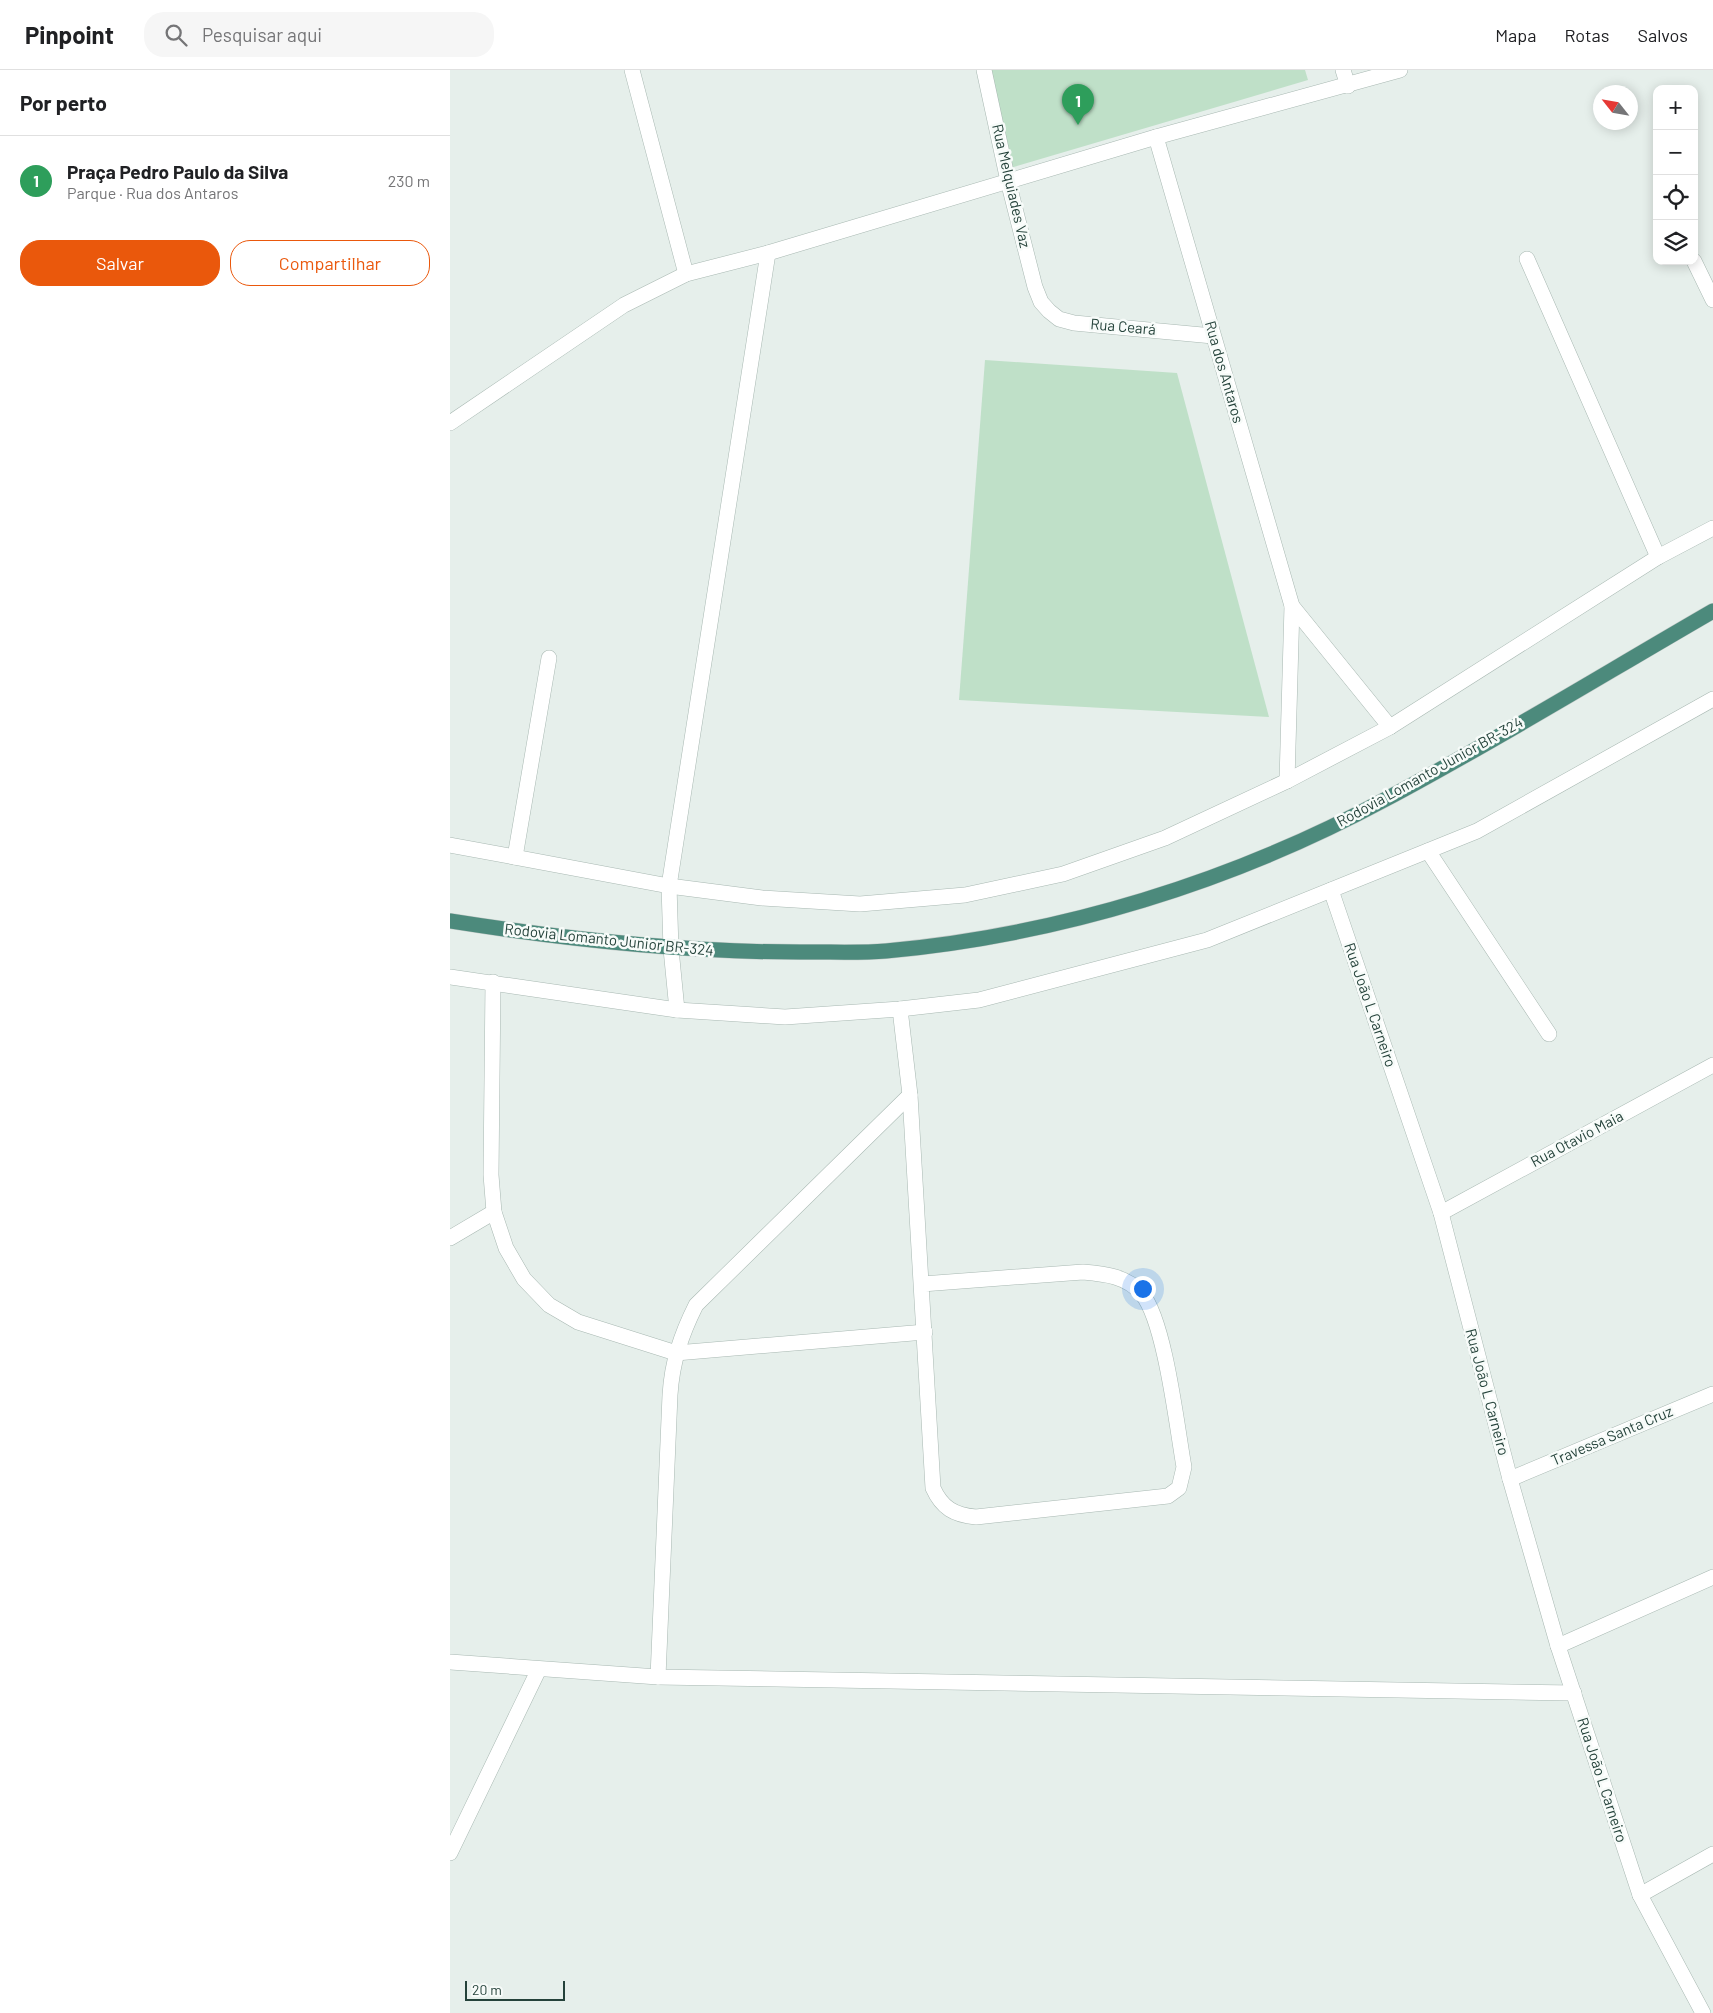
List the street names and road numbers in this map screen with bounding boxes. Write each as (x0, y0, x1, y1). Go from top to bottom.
street label: Rua Melquiades Vaz (989, 122, 1035, 250)
street label: Rua Ceará (1090, 314, 1157, 338)
street label: Rua dos Antaros (1202, 319, 1248, 425)
street label: Rodovia Lomanto Junior BR-324 (1333, 712, 1526, 830)
street label: Rodovia Lomanto Junior BR-324 (504, 919, 714, 959)
street label: Rua João L Carneiro (1341, 940, 1401, 1069)
street label: Rua Otavio Maia (1527, 1106, 1626, 1170)
street label: Rua João L Carneiro (1462, 1326, 1514, 1457)
street label: Travessa Santa Cruz (1548, 1401, 1675, 1469)
street label: Rua João L Carneiro (1574, 1715, 1632, 1845)

